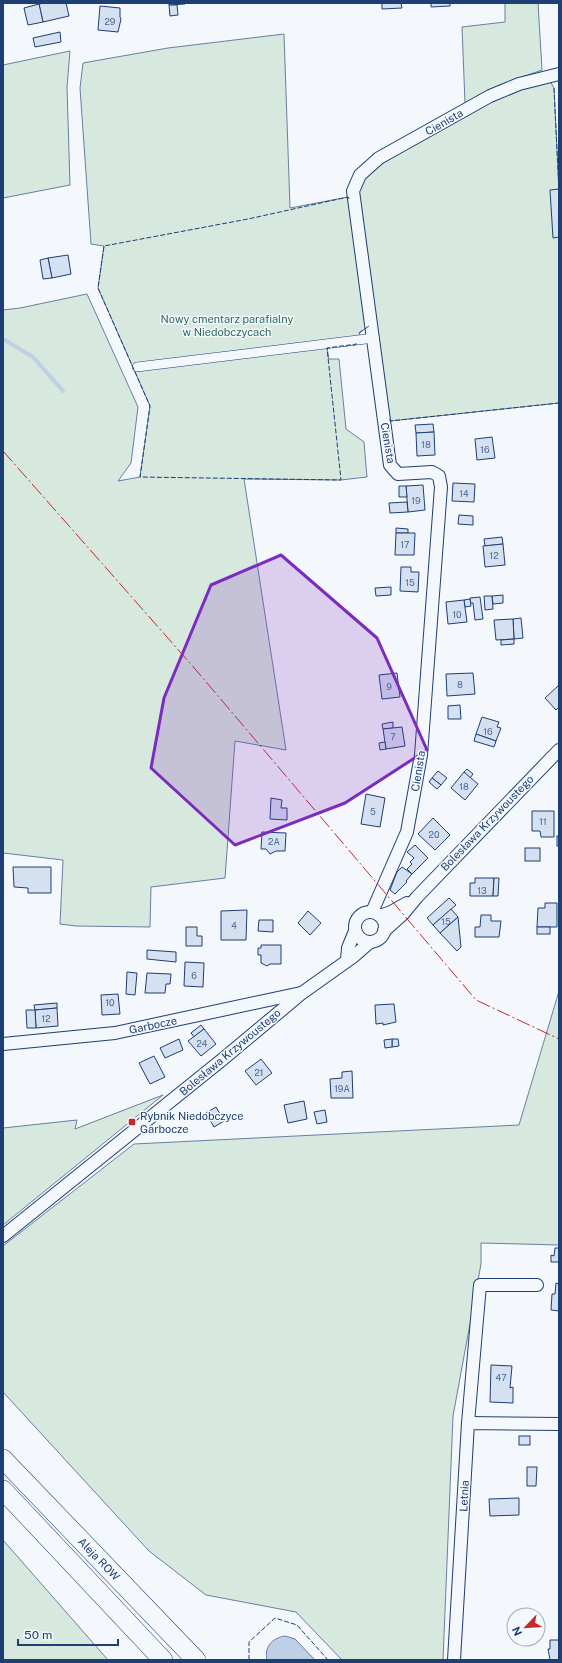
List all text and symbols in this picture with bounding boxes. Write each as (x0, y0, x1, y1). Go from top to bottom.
house number: 29 (105, 16, 116, 27)
street label: Cienista (423, 106, 465, 138)
park label: Nowy cmentarz parafialny w Niedobczycach (161, 313, 294, 338)
street label: Cienista (378, 422, 398, 464)
house number: 18 (421, 439, 431, 450)
house number: 16 (480, 444, 490, 455)
house number: 14 (459, 488, 469, 499)
house number: 19 (411, 495, 421, 506)
house number: 17 (400, 539, 410, 550)
house number: 12 (489, 550, 499, 561)
house number: 15 (405, 577, 415, 588)
house number: 10 (452, 609, 462, 620)
house number: 8 (457, 679, 463, 690)
house number: 9 (386, 681, 392, 692)
house number: 16 (483, 726, 493, 737)
house number: 7 (390, 731, 396, 742)
street label: Cienista (409, 750, 427, 792)
street label: Bolesława Krzywoustego (438, 773, 536, 873)
house number: 18 (459, 781, 469, 792)
house number: 5 (370, 806, 376, 817)
house number: 11 (539, 816, 547, 827)
house number: 20 (429, 829, 440, 840)
house number: 2A (268, 836, 280, 847)
house number: 13 (477, 885, 487, 896)
house number: 15 (441, 916, 451, 927)
house number: 4 (231, 920, 237, 931)
house number: 6 (191, 970, 197, 981)
house number: 10 (105, 997, 115, 1008)
street label: Bolesława Krzywoustego (177, 1006, 283, 1098)
house number: 12 (41, 1013, 51, 1024)
street label: Garbocze (128, 1014, 178, 1036)
house number: 24 (196, 1038, 208, 1049)
house number: 21 (254, 1067, 264, 1078)
house number: 19A (334, 1083, 350, 1094)
place label: Rybnik Niedobczyce Garbocze (140, 1110, 243, 1135)
marker: Rybnik Niedobczyce Garbocze (127, 1117, 137, 1127)
house number: 47 (495, 1372, 507, 1383)
street label: Letnia (457, 1480, 471, 1512)
street label: Aleja ROW (76, 1535, 123, 1583)
north arrow (506, 1607, 546, 1647)
scale bar (18, 1621, 118, 1647)
text: N (510, 1625, 524, 1638)
text: 50 m (24, 1628, 52, 1642)

